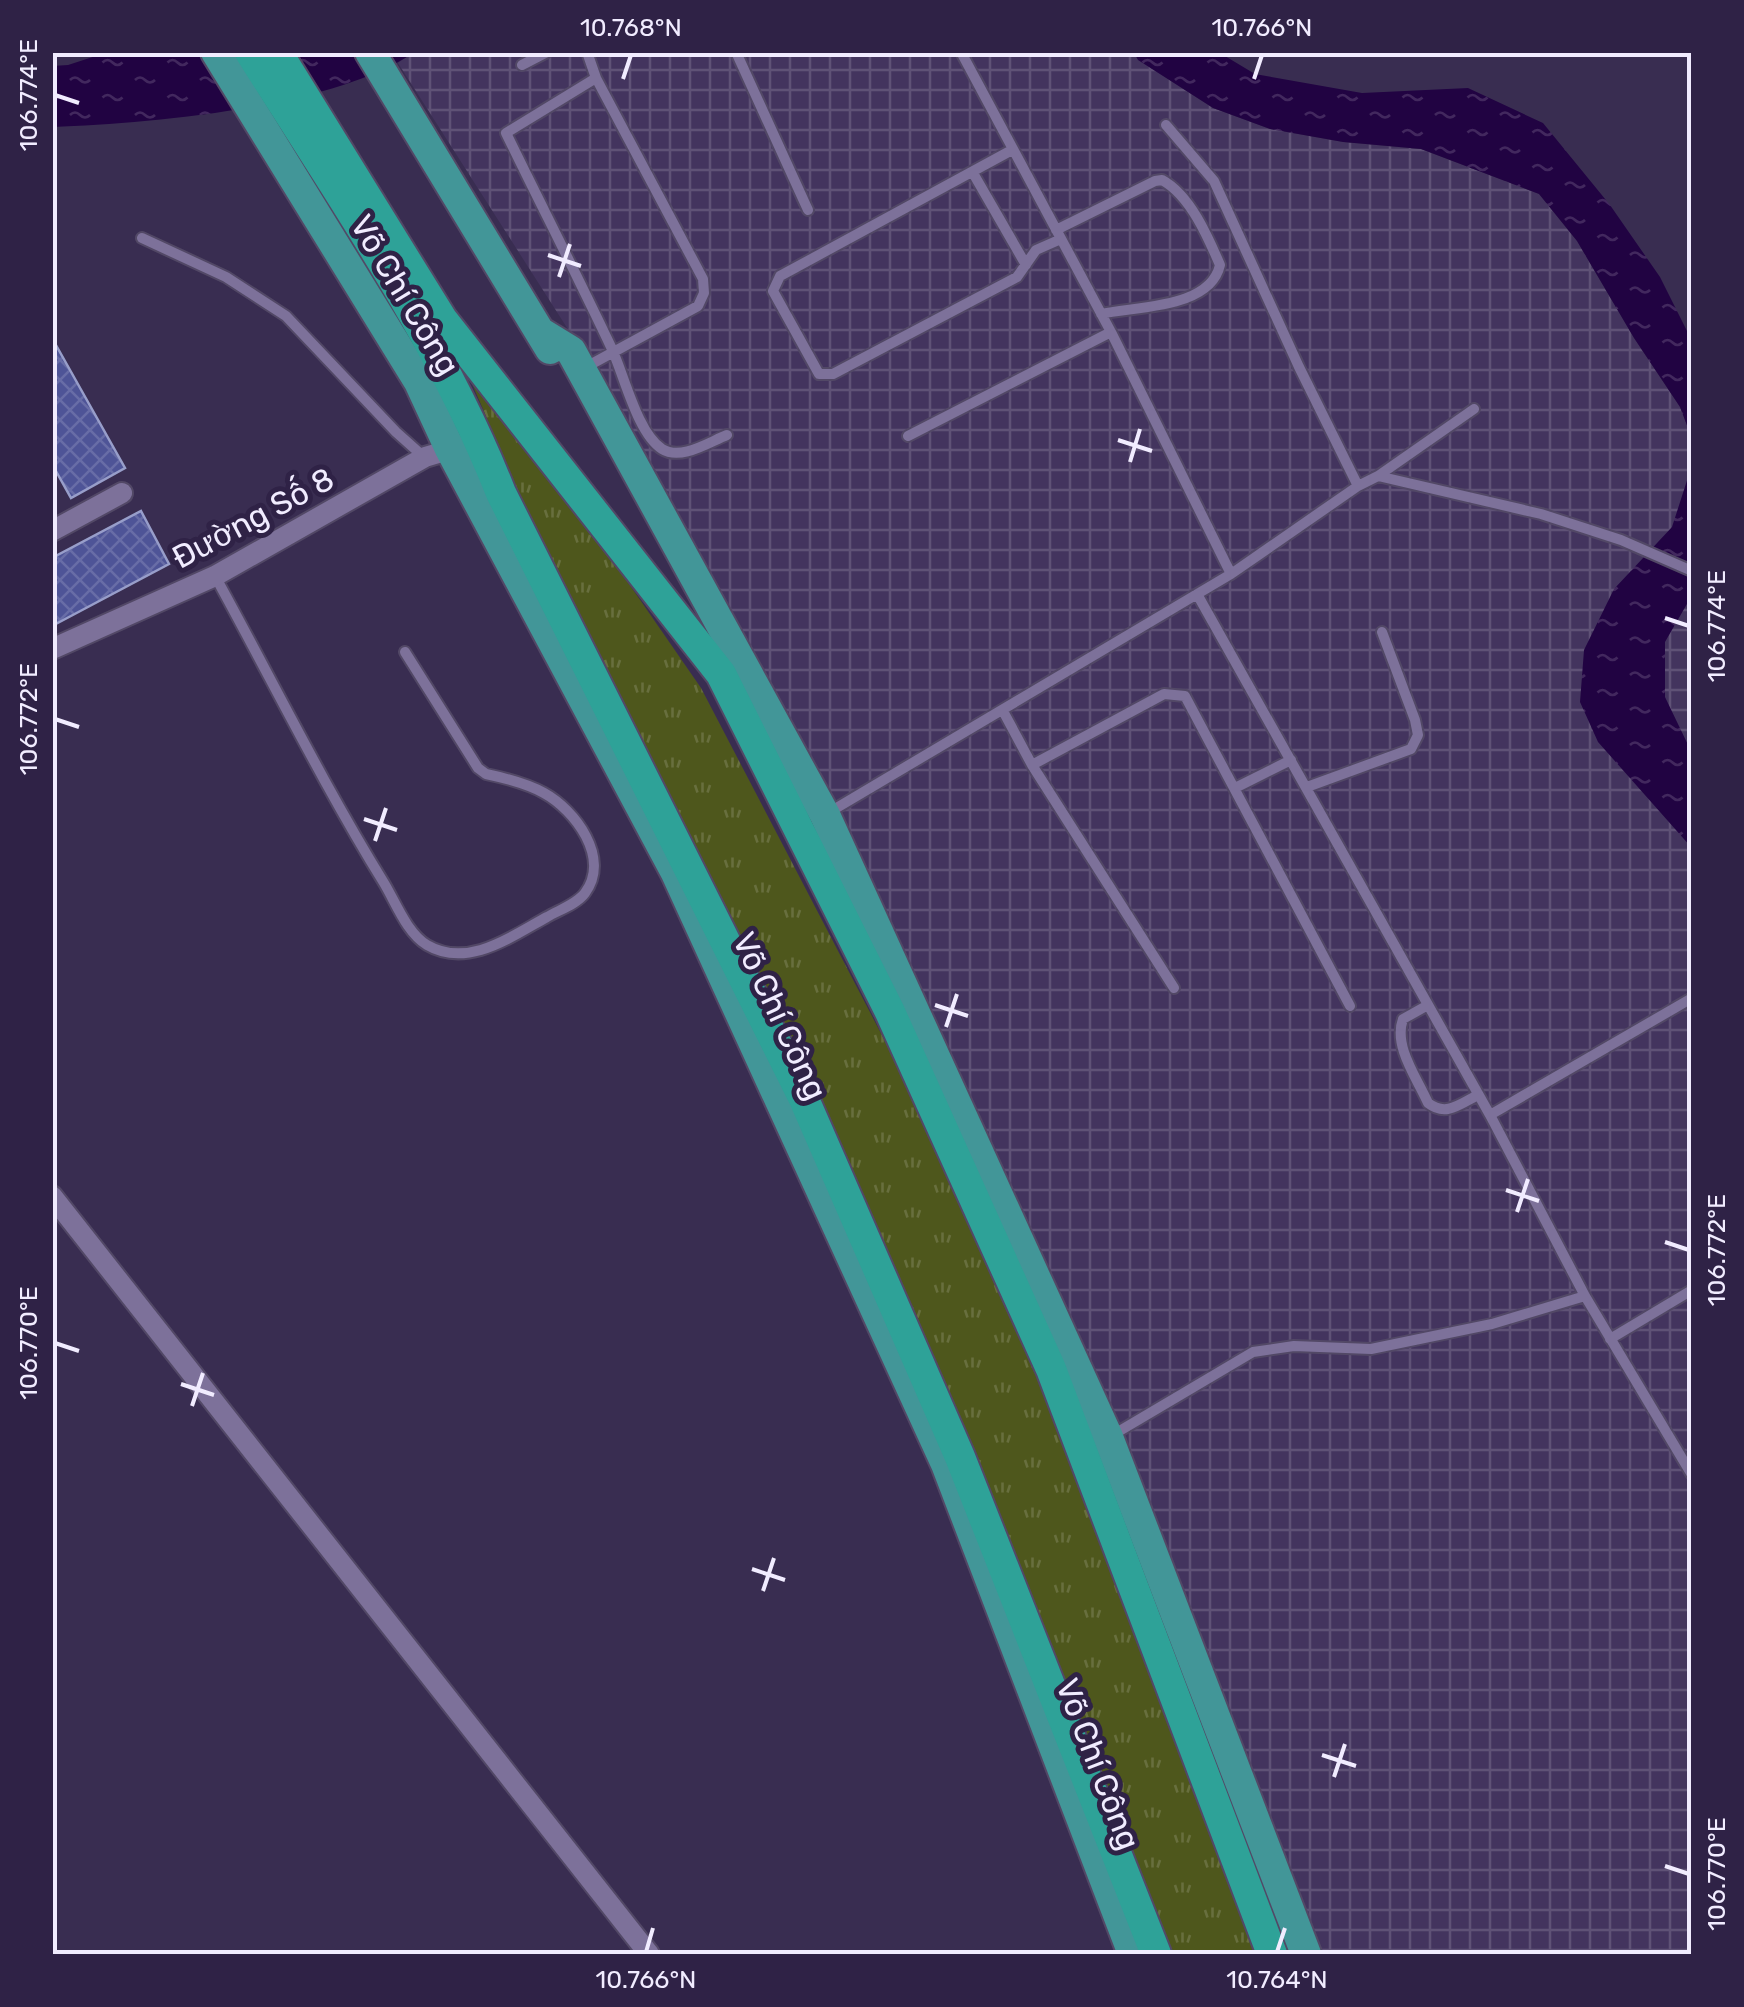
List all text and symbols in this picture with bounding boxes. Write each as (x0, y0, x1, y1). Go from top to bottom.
text: 10.768°N (580, 13, 682, 42)
text: 10.766°N (1211, 13, 1313, 42)
text: 106.774°E (14, 39, 43, 151)
street label: Võ Chí Công (342, 208, 468, 382)
street label: Đường Số 8 (165, 459, 340, 576)
text: 106.774°E (1702, 570, 1731, 682)
text: 106.772°E (14, 663, 43, 775)
street label: Võ Chí Công (725, 926, 835, 1106)
text: 106.772°E (1702, 1194, 1731, 1306)
text: 106.770°E (14, 1286, 43, 1400)
street label: Võ Chí Công (1048, 1673, 1148, 1855)
text: 106.770°E (1702, 1817, 1731, 1931)
text: 10.766°N (595, 1965, 697, 1994)
text: 10.764°N (1226, 1965, 1328, 1994)

